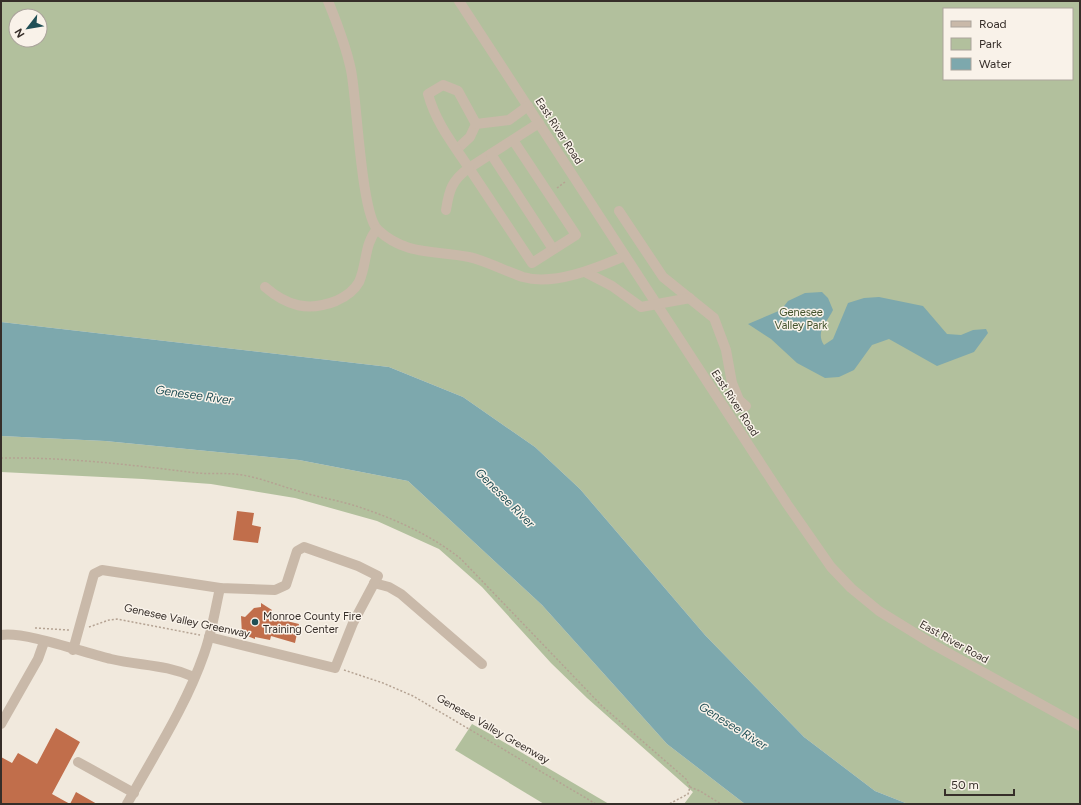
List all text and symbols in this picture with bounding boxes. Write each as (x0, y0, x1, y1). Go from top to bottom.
north arrow (8, 8, 48, 48)
legend (943, 8, 1073, 80)
text: Road (979, 17, 1007, 31)
text: N (12, 26, 28, 40)
text: Park (979, 37, 1002, 51)
text: Water (979, 57, 1011, 71)
street label: East River Road (533, 95, 585, 167)
park label: Genesee Valley Park (775, 306, 828, 332)
street label: East River Road (709, 367, 761, 439)
water label: Genesee River (155, 383, 234, 407)
water label: Genesee River (473, 466, 538, 531)
street label: Genesee Valley Greenway (123, 601, 251, 641)
place label: Monroe County Fire Training Center (263, 610, 361, 636)
marker: Monroe County Fire Training Center (250, 617, 260, 627)
street label: East River Road (917, 618, 991, 666)
street label: Genesee Valley Greenway (434, 691, 552, 767)
water label: Genesee River (696, 699, 770, 753)
scale bar (945, 771, 1014, 797)
text: 50 m (951, 778, 979, 792)

